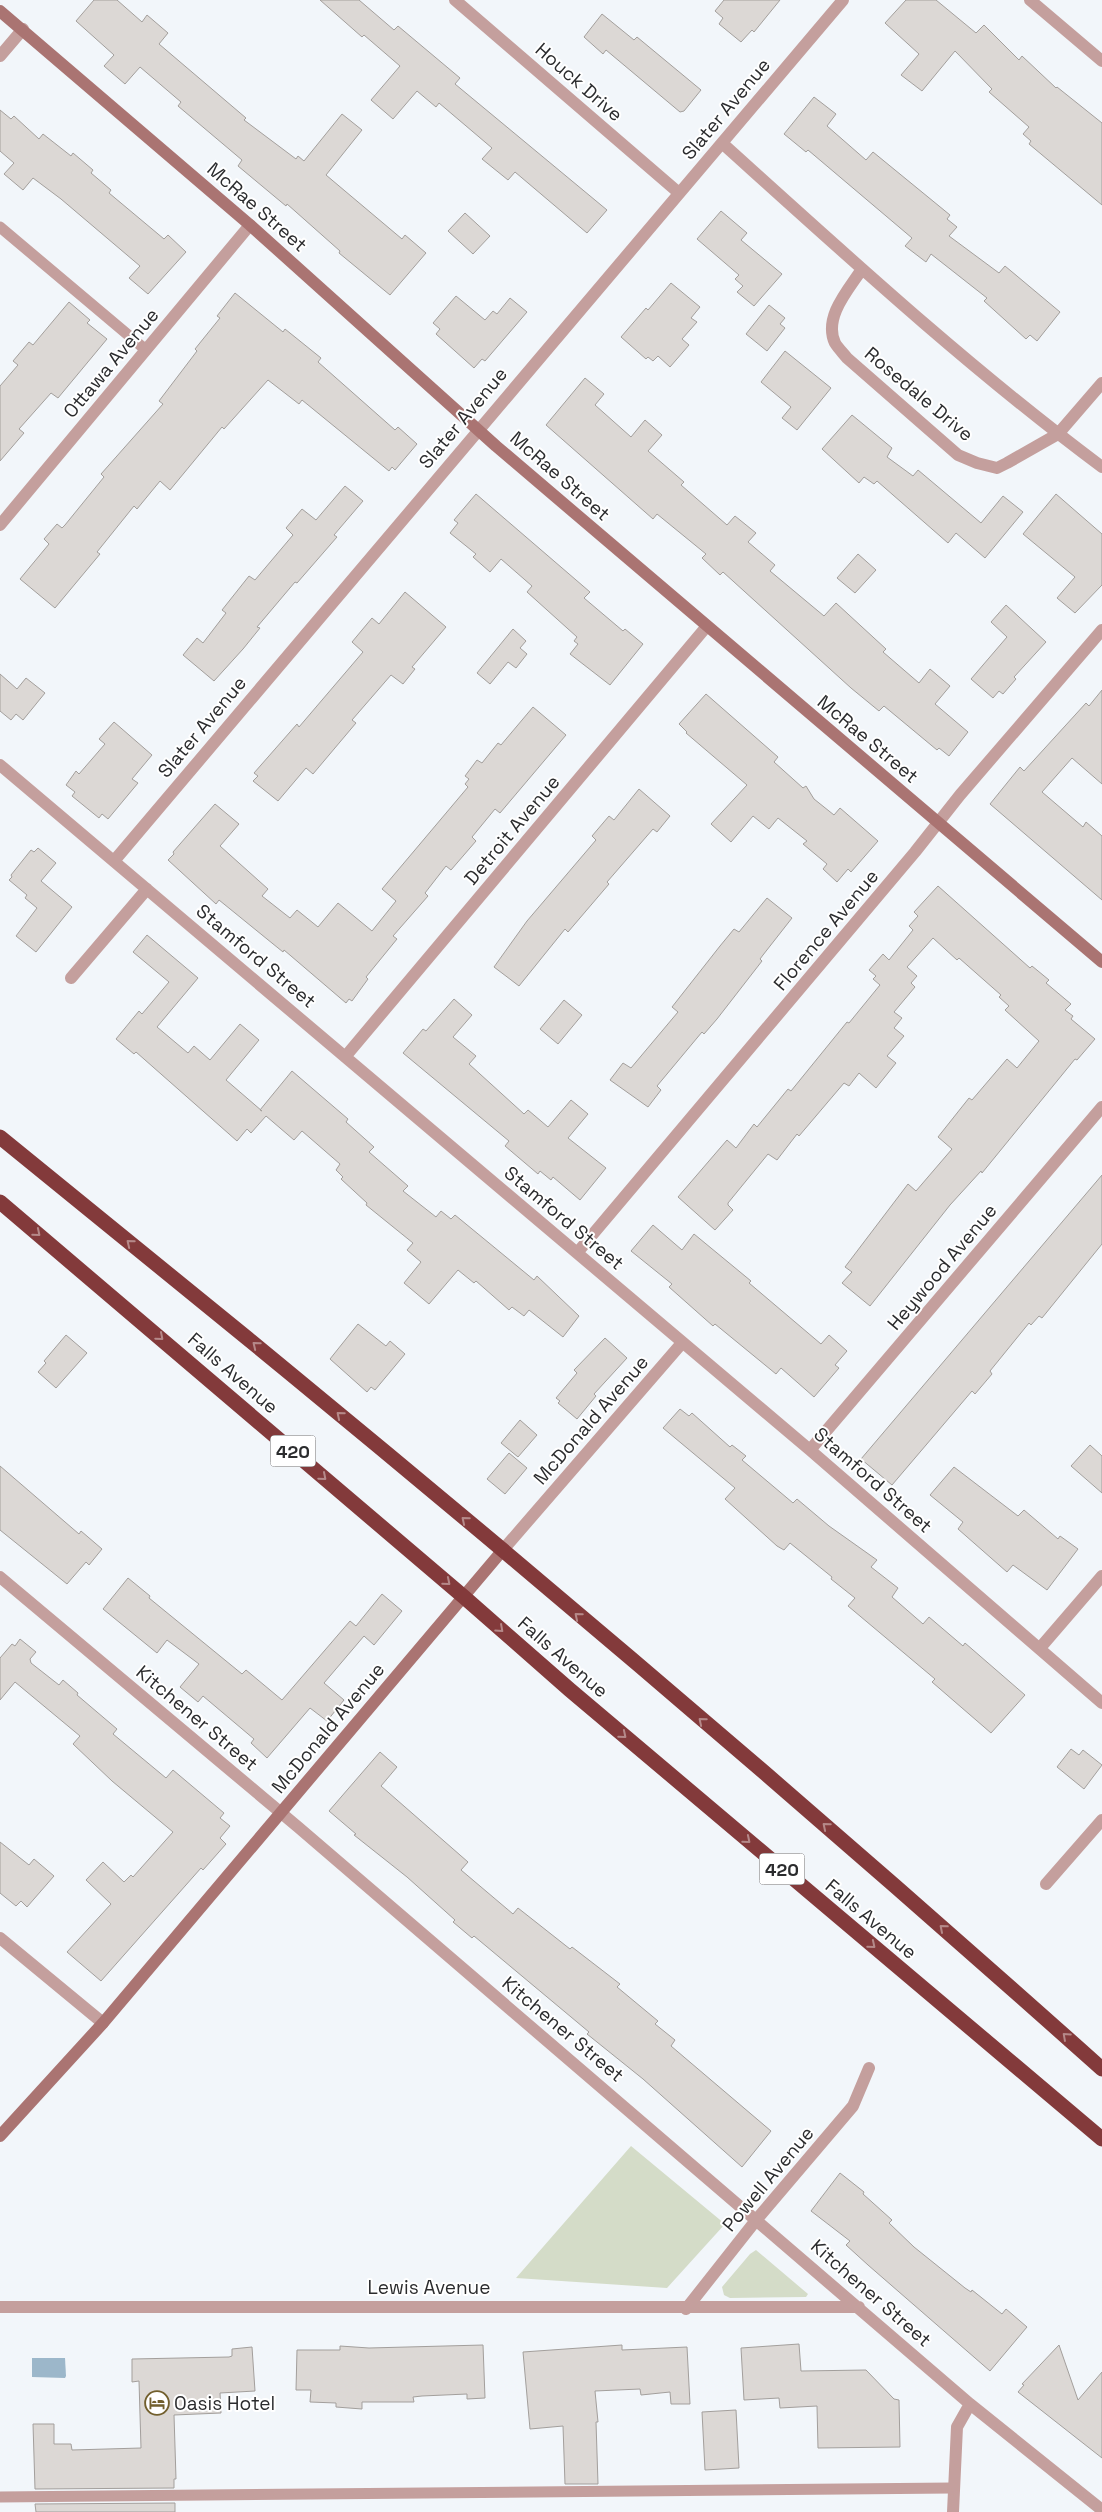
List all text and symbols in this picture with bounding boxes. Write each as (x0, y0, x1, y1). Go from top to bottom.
street label: Houck Drive (530, 37, 628, 127)
street label: Slater Avenue (676, 53, 776, 165)
street label: McRae Street (202, 157, 312, 257)
street label: Ottawa Avenue (58, 303, 164, 423)
street label: Rosedale Drive (859, 341, 979, 447)
street label: Slater Avenue (413, 362, 513, 474)
street label: McRae Street (505, 426, 615, 526)
street label: Slater Avenue (152, 671, 252, 783)
street label: McRae Street (812, 689, 924, 789)
street label: Detroit Avenue (459, 770, 565, 890)
street label: Florence Avenue (768, 864, 884, 996)
street label: Stamford Street (191, 899, 321, 1013)
street label: Stamford Street (499, 1161, 629, 1275)
street label: Heywood Avenue (882, 1199, 1002, 1335)
one-way arrow (32, 1227, 41, 1236)
one-way arrow (127, 1240, 136, 1248)
street label: Falls Avenue (182, 1327, 284, 1419)
one-way arrow (154, 1331, 163, 1339)
one-way arrow (253, 1343, 262, 1351)
street label: McDonald Avenue (528, 1350, 654, 1490)
one-way arrow (337, 1412, 346, 1421)
street label: Stamford Street (809, 1422, 937, 1538)
road number: 420 (270, 1435, 316, 1466)
one-way arrow (318, 1471, 327, 1480)
one-way arrow (461, 1517, 470, 1526)
one-way arrow (441, 1577, 450, 1585)
street label: Falls Avenue (512, 1611, 614, 1703)
one-way arrow (575, 1612, 584, 1621)
one-way arrow (495, 1623, 504, 1632)
street label: McDonald Avenue (266, 1657, 390, 1799)
street label: Kitchener Street (131, 1660, 263, 1776)
one-way arrow (699, 1718, 708, 1727)
one-way arrow (617, 1730, 626, 1738)
one-way arrow (823, 1824, 832, 1832)
one-way arrow (742, 1834, 751, 1843)
road number: 420 (760, 1854, 804, 1885)
street label: Falls Avenue (820, 1873, 922, 1965)
one-way arrow (940, 1925, 949, 1934)
one-way arrow (866, 1939, 875, 1948)
street label: Kitchener Street (497, 1971, 629, 2087)
one-way arrow (1062, 2033, 1071, 2042)
street label: Powell Avenue (717, 2121, 819, 2237)
street label: Kitchener Street (805, 2234, 937, 2352)
street label: Lewis Avenue (368, 2275, 491, 2300)
hotel icon: Oasis Hotel (144, 2390, 170, 2416)
place label: Oasis Hotel (174, 2391, 275, 2416)

